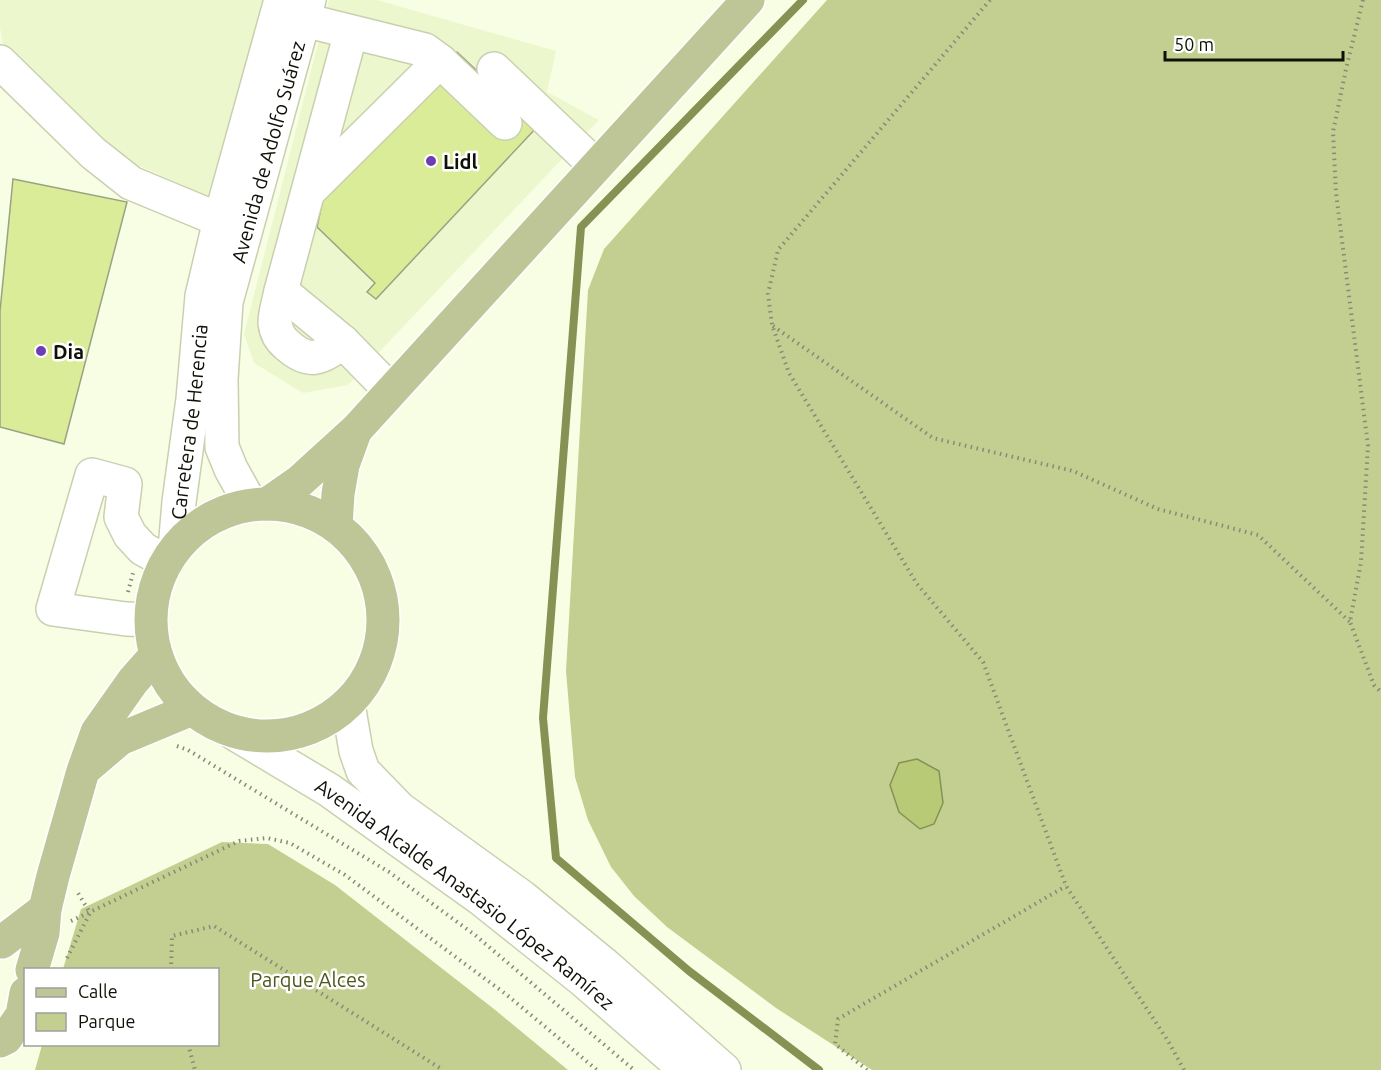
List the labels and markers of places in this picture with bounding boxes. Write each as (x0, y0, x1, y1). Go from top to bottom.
place label: Lidl (443, 150, 478, 173)
marker: Lidl (424, 154, 438, 168)
place label: Dia (53, 340, 84, 363)
marker: Dia (34, 344, 48, 358)

